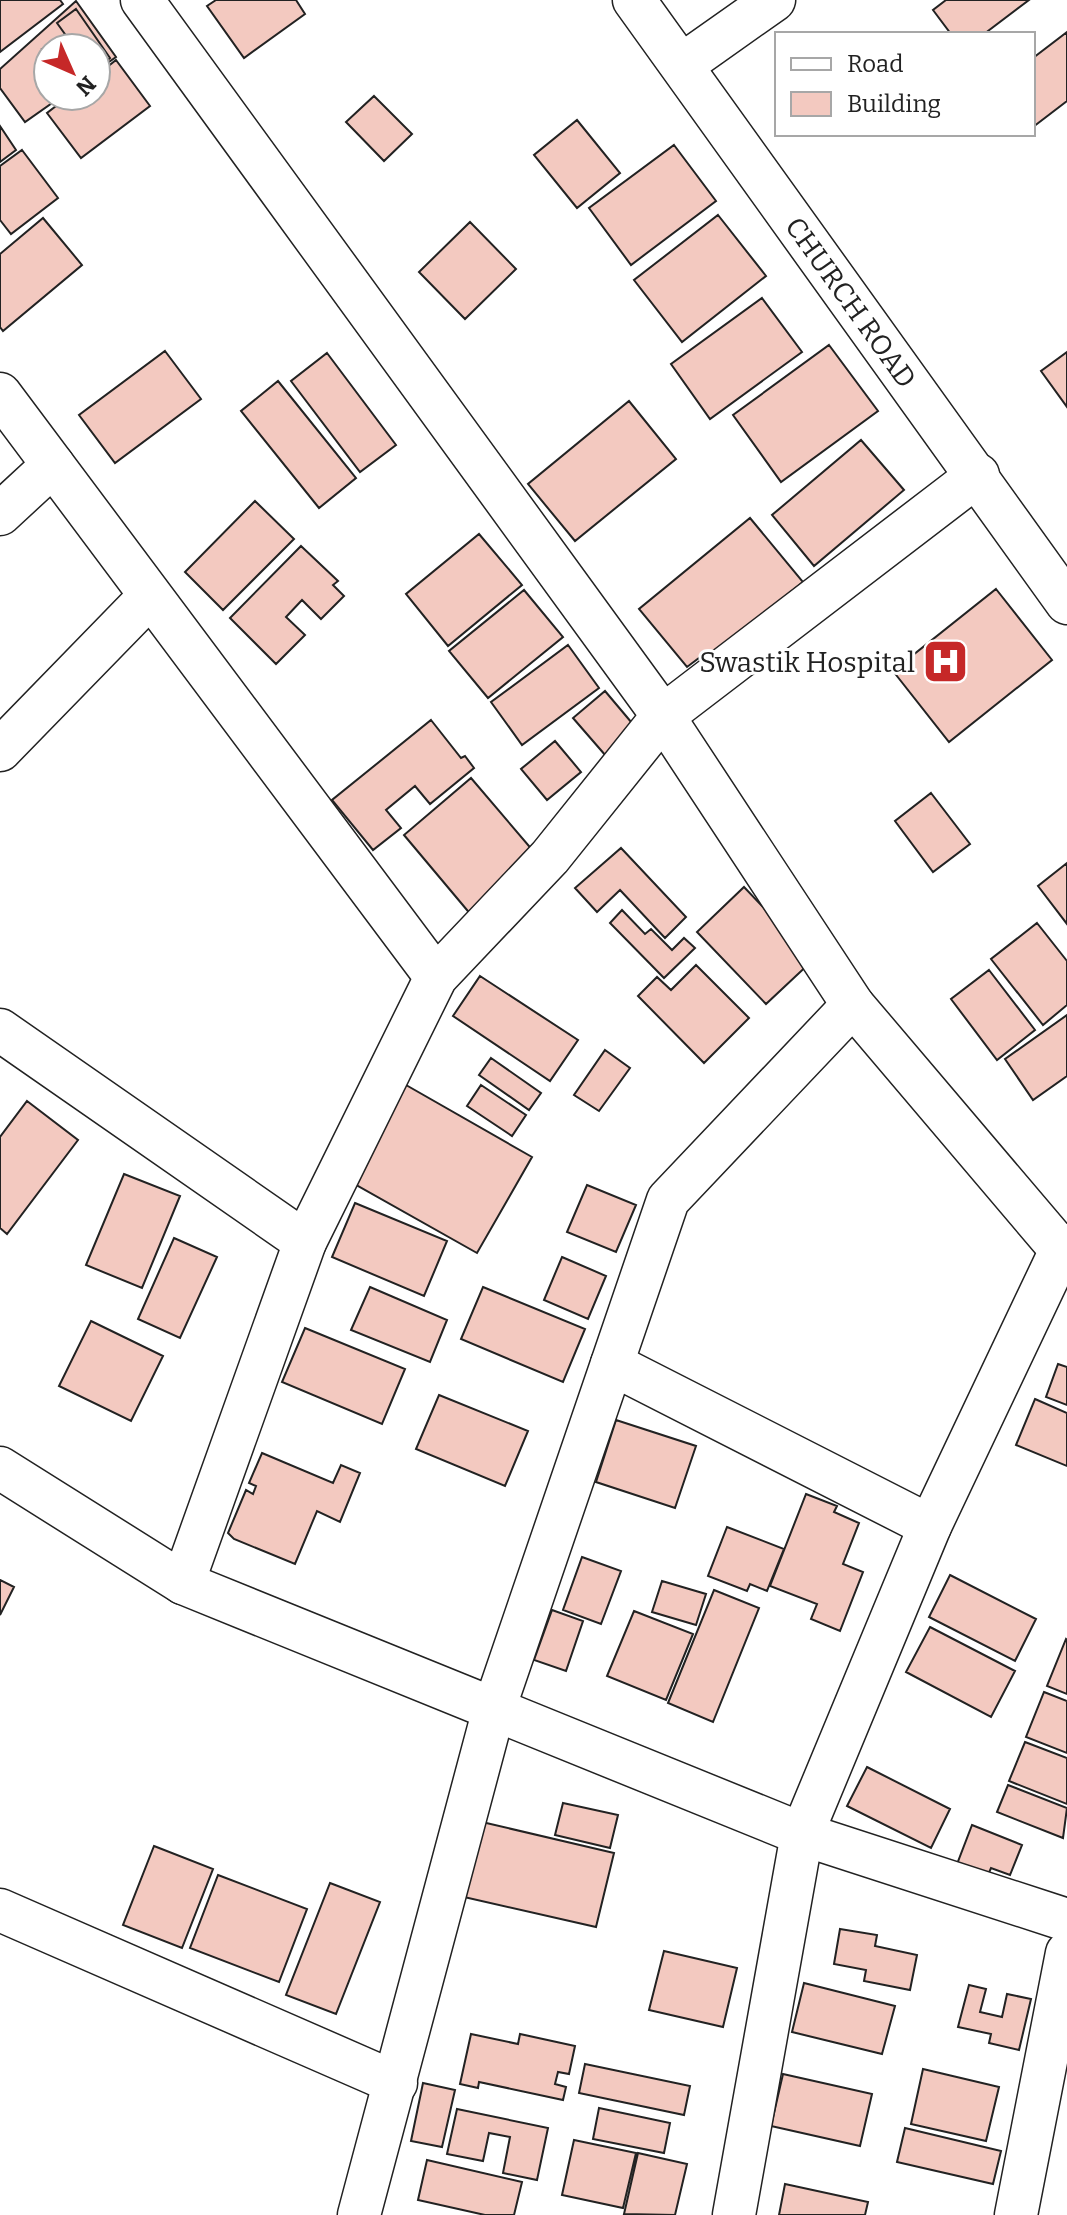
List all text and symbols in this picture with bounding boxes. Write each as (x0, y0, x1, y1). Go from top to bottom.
north arrow (32, 32, 112, 112)
legend (775, 32, 1035, 136)
text: Road (847, 50, 903, 78)
text: N (70, 70, 101, 101)
text: Building (847, 90, 941, 118)
street label: CHURCH ROAD (779, 210, 923, 394)
hospital icon: Swastik Hospital (922, 638, 970, 686)
place label: Swastik Hospital (699, 646, 915, 679)

